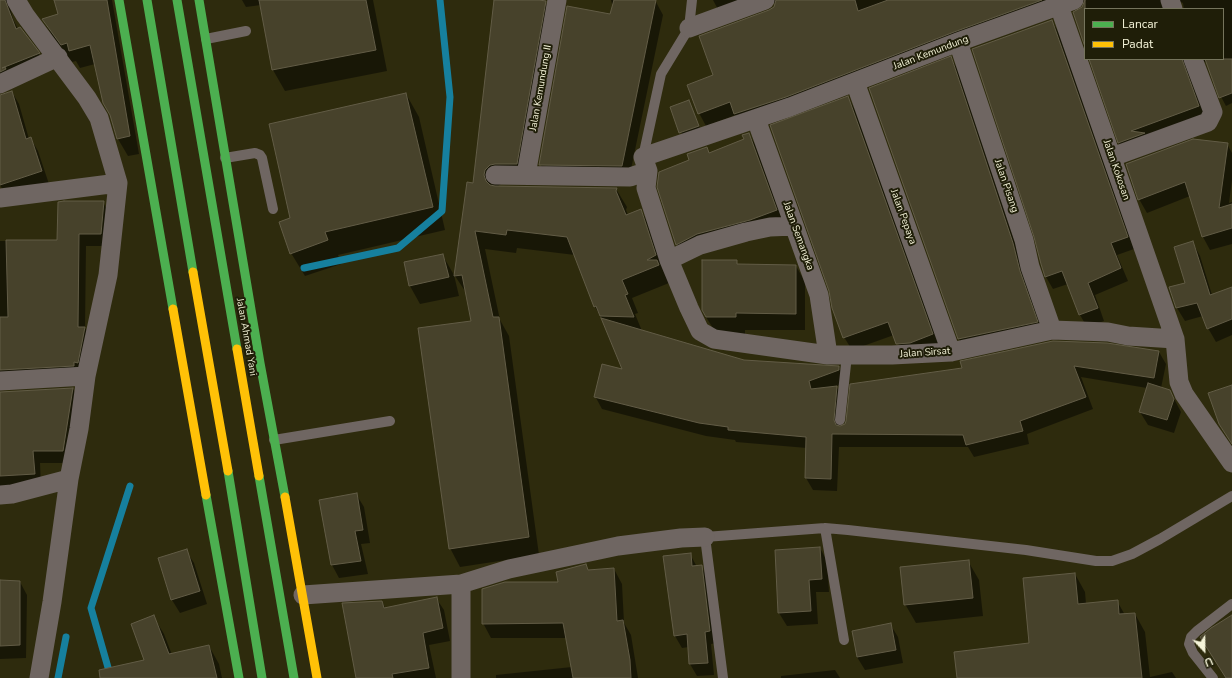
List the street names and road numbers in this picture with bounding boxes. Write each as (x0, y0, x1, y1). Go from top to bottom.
street label: Jalan Kemundung (892, 33, 970, 73)
street label: Jalan Kemundung II (528, 44, 554, 132)
street label: Jalan Kokosan (1100, 138, 1132, 202)
street label: Jalan Pisang (991, 158, 1021, 214)
street label: Jalan Pepaya (887, 188, 919, 246)
street label: Jalan Semangka (780, 200, 816, 272)
street label: Jalan Ahmad Yani (233, 297, 259, 377)
street label: Jalan Sirsat (899, 345, 951, 361)

